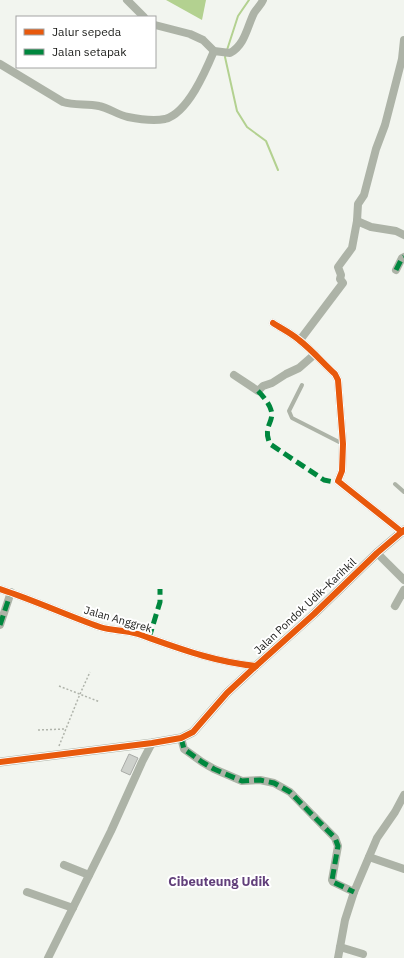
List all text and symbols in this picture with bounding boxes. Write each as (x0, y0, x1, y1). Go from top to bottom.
legend (16, 16, 156, 68)
text: Jalur sepeda (52, 24, 122, 39)
text: Jalan setapak (52, 44, 127, 59)
street label: Jalan Pondok Udik–Karihkil (251, 555, 359, 657)
street label: Jalan Anggrek (82, 603, 154, 635)
district label: Cibeuteung Udik (168, 873, 270, 890)

